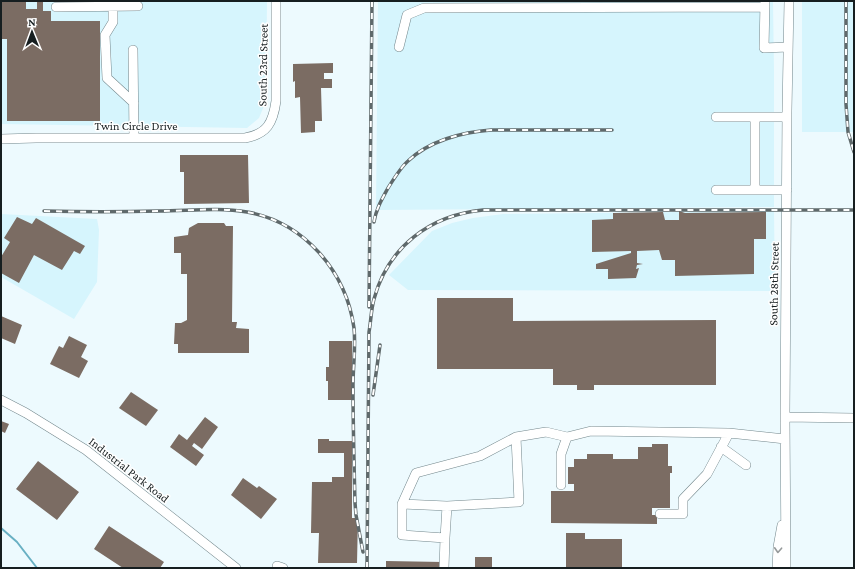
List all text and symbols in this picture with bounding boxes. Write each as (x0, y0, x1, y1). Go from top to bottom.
north arrow (12, 12, 52, 52)
text: N (28, 16, 36, 28)
street label: South 23rd Street (255, 23, 271, 106)
street label: Twin Circle Drive (94, 119, 178, 133)
street label: South 28th Street (766, 241, 782, 326)
street label: Industrial Park Road (86, 434, 172, 506)
one-way arrow (774, 547, 782, 553)

